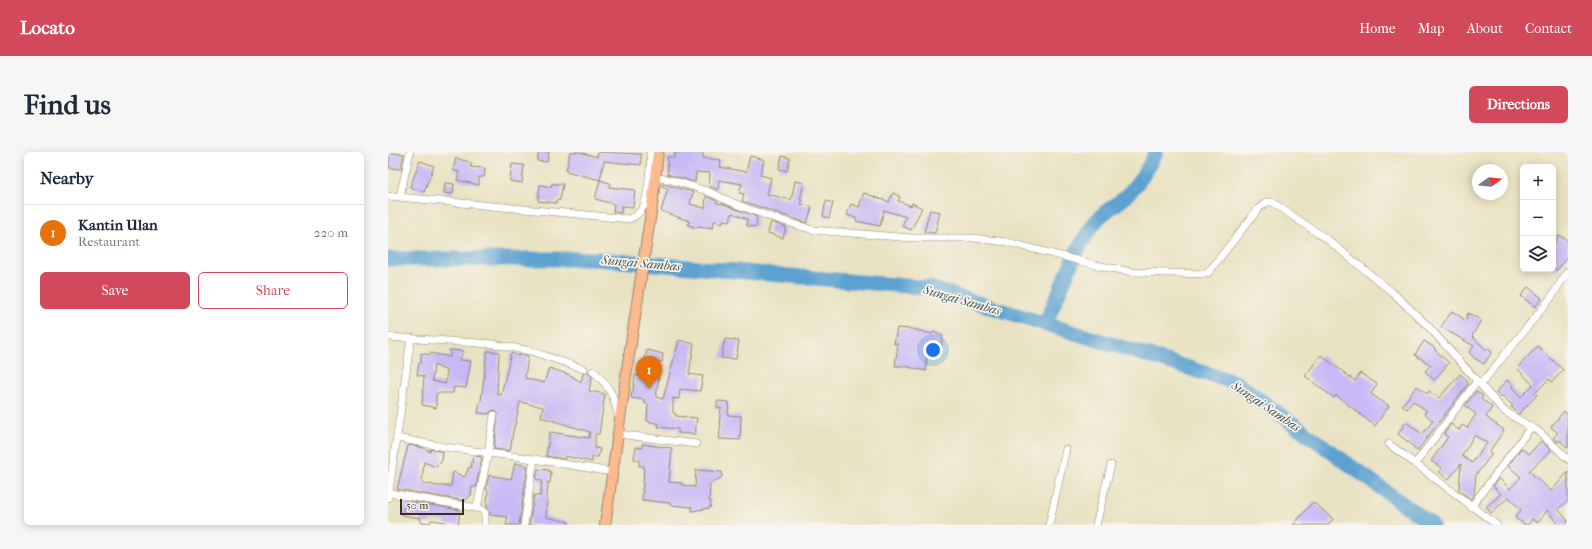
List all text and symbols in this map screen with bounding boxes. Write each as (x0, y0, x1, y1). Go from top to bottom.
text: Locato (20, 17, 75, 39)
text: Home (1359, 20, 1396, 37)
text: Map (1418, 20, 1445, 37)
text: About (1467, 20, 1503, 37)
text: Contact (1525, 20, 1572, 37)
button: Directions (1469, 86, 1568, 123)
text: Find us (24, 88, 111, 121)
north arrow (1472, 164, 1508, 200)
map controls (1520, 164, 1556, 272)
button: + (1520, 164, 1556, 200)
text: Nearby (40, 168, 94, 188)
button: − (1520, 200, 1556, 236)
text: Kantin Ulan (78, 216, 158, 234)
text: 1 (51, 225, 55, 240)
text: 220 m (314, 225, 348, 240)
text: Restaurant (78, 234, 140, 249)
button: layers (1520, 236, 1556, 272)
water label: Sungai Sambas (600, 252, 682, 274)
button: Save (40, 272, 190, 309)
button: Share (198, 272, 348, 309)
water label: Sungai Sambas (921, 282, 1003, 318)
your location (923, 340, 943, 360)
pin: 1 (636, 356, 662, 389)
water label: Sungai Sambas (1228, 377, 1304, 435)
scale bar (400, 497, 464, 516)
text: 50 m (406, 499, 428, 512)

